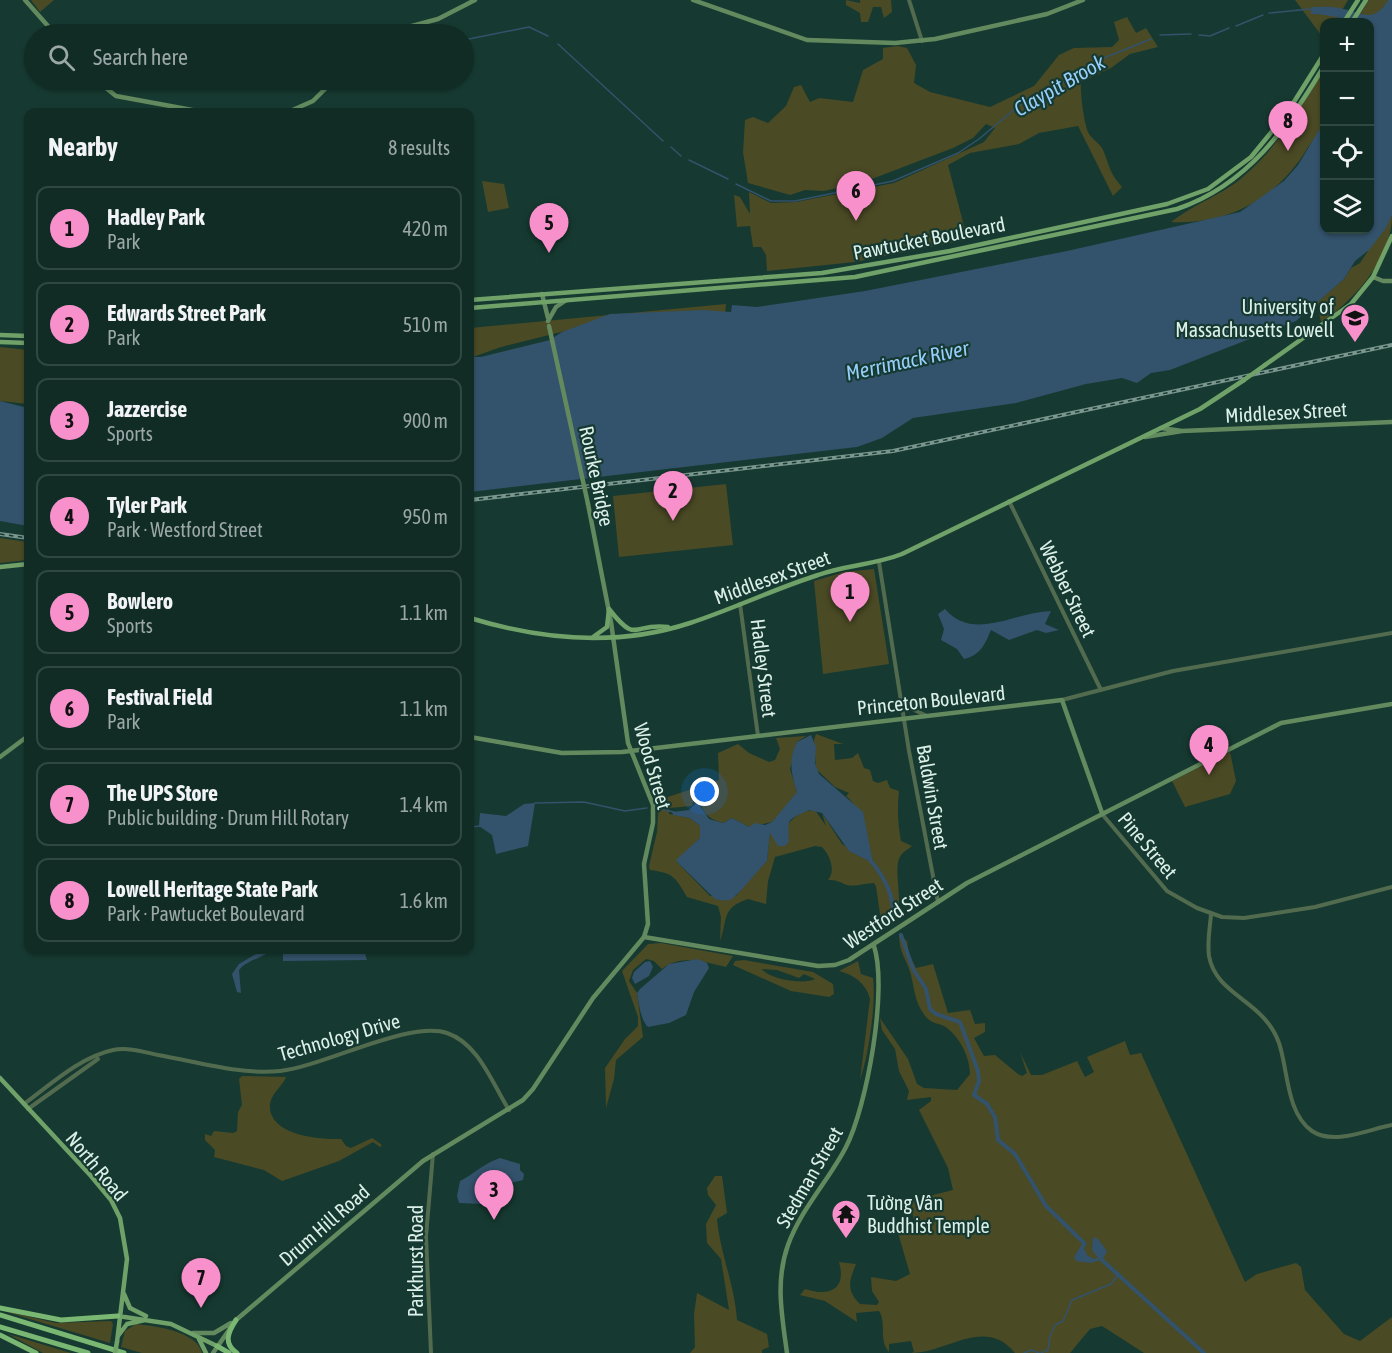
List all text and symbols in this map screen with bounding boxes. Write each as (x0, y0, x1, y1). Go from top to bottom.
map controls (1320, 18, 1374, 234)
button: + (1320, 18, 1374, 72)
search box (24, 24, 474, 90)
icon: search (45, 41, 78, 74)
text: Search here (93, 44, 188, 70)
water label: Claypit Brook (1009, 49, 1110, 121)
button: − (1320, 72, 1374, 126)
pin: 8 (1268, 102, 1308, 151)
button: locate (1320, 126, 1374, 180)
text: Nearby (48, 132, 118, 162)
text: 8 results (388, 136, 450, 159)
pin: 6 (836, 172, 876, 221)
button: layers (1320, 180, 1374, 234)
text: Hadley Park (107, 204, 205, 230)
pin: 5 (530, 204, 568, 253)
street label: Pawtucket Boulevard (851, 212, 1007, 264)
text: 1 (65, 217, 74, 240)
text: 420 m (403, 217, 448, 240)
text: Park (107, 230, 140, 253)
place label: University of Massachusetts Lowell (1175, 295, 1335, 341)
text: Edwards Street Park (107, 300, 266, 326)
school or university icon: University of Massachusetts Lowell (1339, 302, 1371, 344)
text: 2 (65, 313, 74, 336)
text: 510 m (403, 313, 448, 336)
text: Park (107, 326, 140, 349)
water label: Merrimack River (843, 335, 971, 385)
text: Jazzercise (107, 396, 187, 422)
street label: Middlesex Street (1225, 397, 1348, 427)
text: 3 (65, 409, 74, 432)
text: 900 m (403, 409, 448, 432)
text: Sports (107, 422, 153, 445)
street label: Rourke Bridge (575, 424, 619, 528)
pin: 2 (654, 472, 692, 521)
text: Tyler Park (107, 492, 187, 518)
text: 4 (65, 505, 74, 528)
text: 950 m (403, 505, 448, 528)
text: Park · Westford Street (107, 518, 263, 541)
street label: Webber Street (1035, 537, 1101, 641)
street label: Middlesex Street (711, 545, 833, 609)
pin: 1 (830, 572, 870, 622)
text: Bowlero (107, 588, 173, 614)
text: 5 (65, 601, 74, 624)
text: 1.1 km (400, 601, 448, 624)
text: Sports (107, 614, 153, 637)
street label: Hadley Street (747, 617, 781, 719)
street label: Princeton Boulevard (856, 681, 1006, 719)
text: Festival Field (107, 684, 212, 710)
text: 6 (65, 697, 74, 720)
text: 1.1 km (400, 697, 448, 720)
text: Park (107, 710, 140, 733)
street label: Wood Street (630, 720, 676, 812)
pin: 4 (1190, 726, 1228, 775)
street label: Baldwin Street (912, 743, 954, 852)
your location (690, 777, 719, 806)
text: The UPS Store (107, 780, 218, 806)
text: 7 (65, 793, 74, 816)
text: 1.4 km (400, 793, 448, 816)
text: Public building · Drum Hill Rotary (107, 806, 349, 829)
street label: Pine Street (1114, 807, 1182, 883)
street label: Westford Street (839, 873, 947, 953)
text: Lowell Heritage State Park (107, 876, 318, 902)
text: 8 (65, 889, 74, 912)
text: 1.6 km (400, 889, 448, 912)
text: Park · Pawtucket Boulevard (107, 902, 305, 925)
street label: Technology Drive (275, 1009, 403, 1065)
street label: Stedman Street (771, 1122, 847, 1231)
street label: North Road (61, 1127, 133, 1205)
pin: 3 (474, 1170, 514, 1220)
street label: Drum Hill Road (274, 1180, 374, 1270)
place label: Tường Vân Buddhist Temple (867, 1191, 990, 1237)
temple icon: Tường Vân Buddhist Temple (830, 1198, 862, 1240)
street label: Parkhurst Road (404, 1205, 427, 1317)
pin: 7 (182, 1258, 220, 1308)

